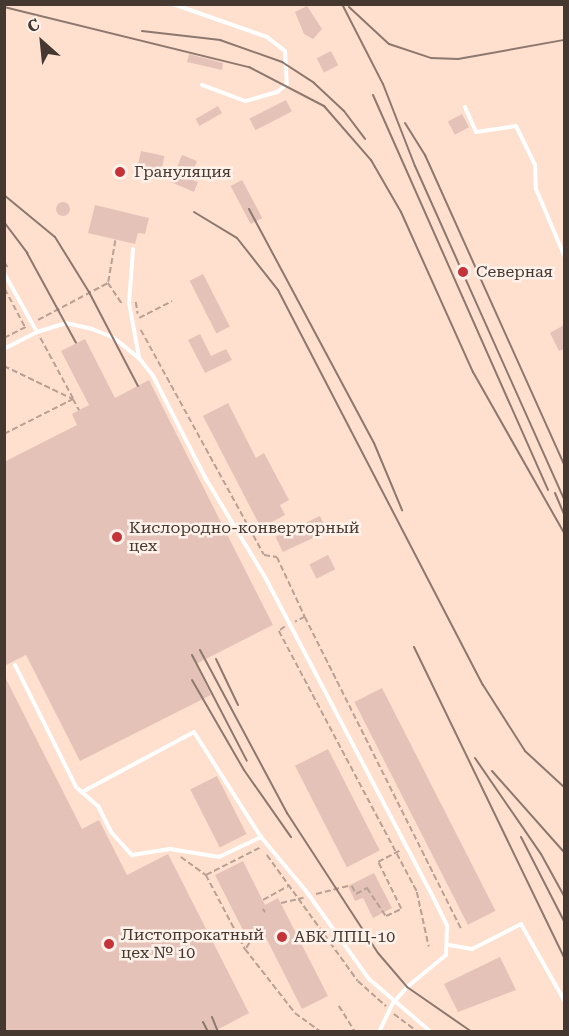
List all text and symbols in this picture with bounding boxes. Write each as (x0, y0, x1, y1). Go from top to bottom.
north arrow (12, 12, 72, 72)
text: С (24, 15, 43, 37)
place label: Грануляция (134, 162, 231, 182)
marker: Грануляция (111, 163, 129, 181)
place label: Северная (476, 262, 553, 282)
marker: Северная (454, 263, 472, 281)
place label: Кислородно-конверторный цех (129, 518, 360, 556)
marker: Кислородно-конверторный цех (110, 530, 124, 544)
place label: Листопрокатный цех № 10 (121, 925, 264, 963)
place label: АБК ЛПЦ-10 (294, 927, 395, 947)
marker: АБК ЛПЦ-10 (275, 930, 289, 944)
marker: Листопрокатный цех № 10 (102, 937, 116, 951)

